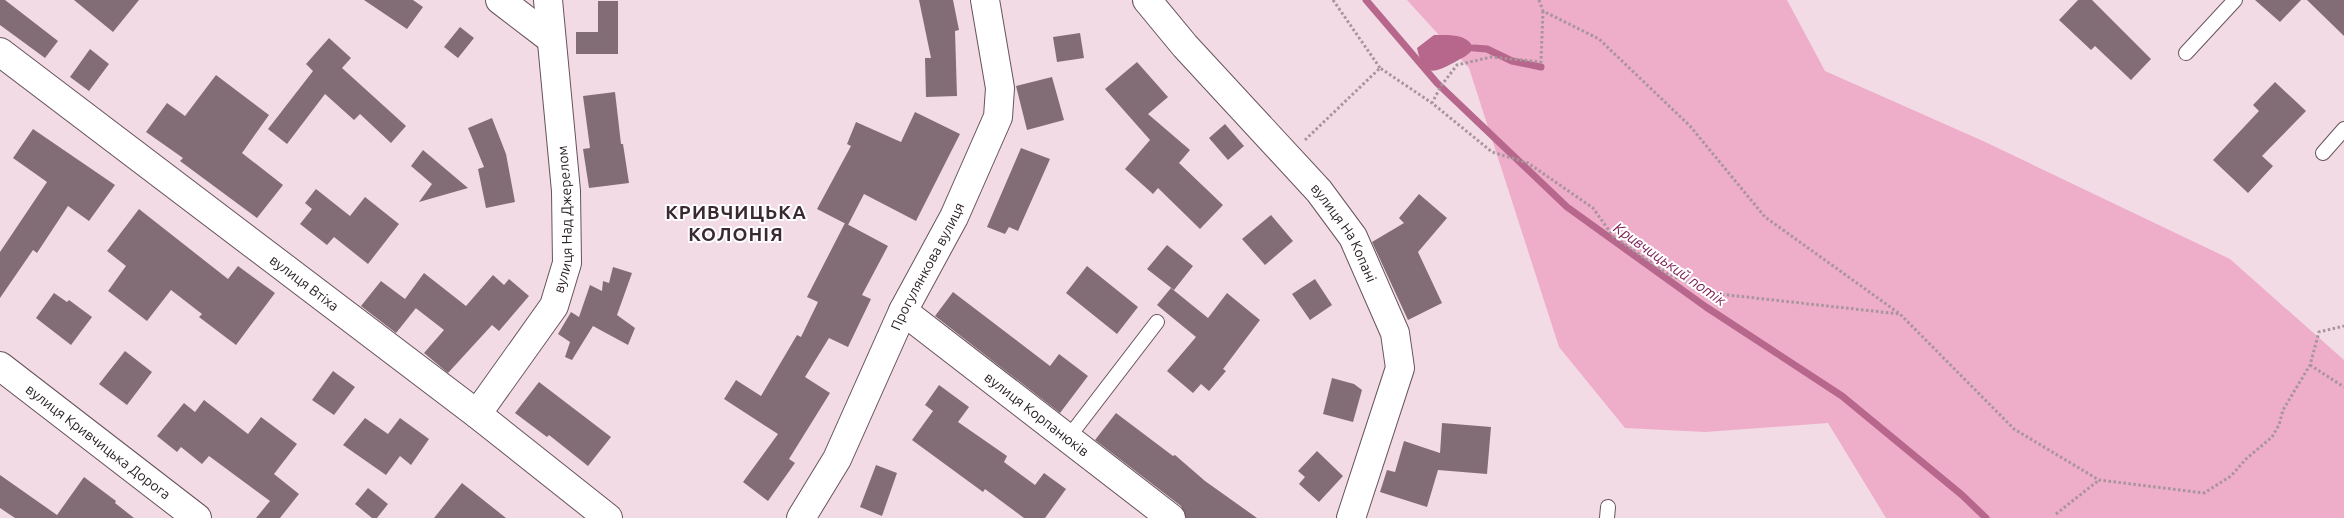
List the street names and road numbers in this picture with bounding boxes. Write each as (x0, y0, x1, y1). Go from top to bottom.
street label: вулиця Над Джерелом (550, 145, 575, 295)
street label: вулиця На Копані (1308, 180, 1380, 284)
street label: Прогулянкова вулиця (887, 200, 967, 333)
street label: вулиця Втіха (267, 252, 342, 314)
street label: вулиця Корпанюків (981, 369, 1092, 460)
street label: вулиця Кривчицька Дорога (23, 381, 174, 503)

